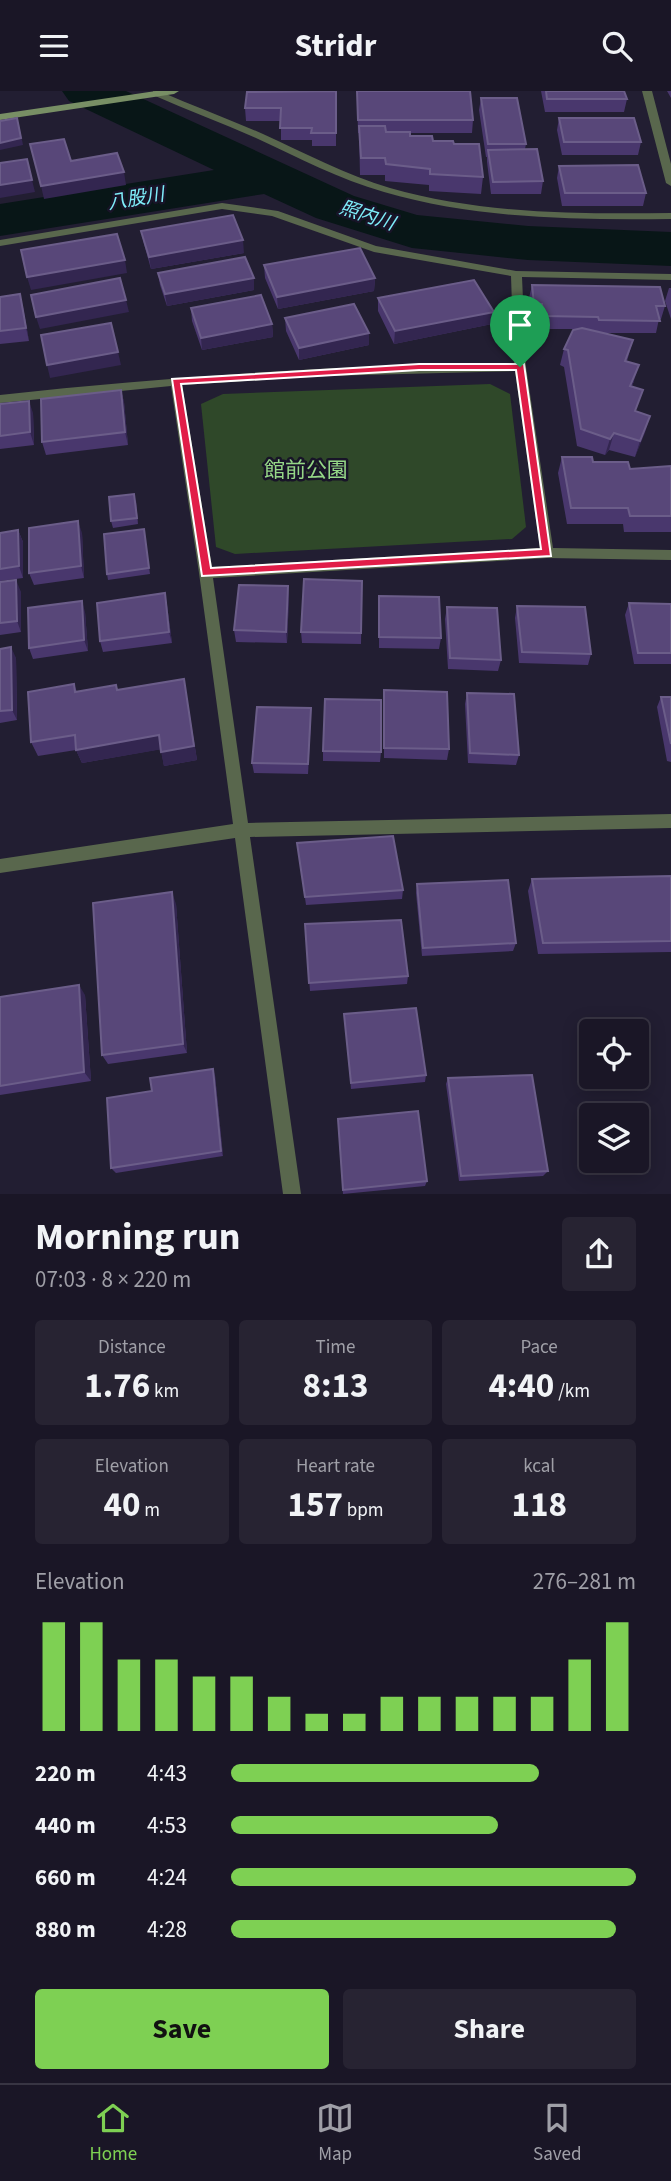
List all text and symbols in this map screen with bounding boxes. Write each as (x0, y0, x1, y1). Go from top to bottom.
text: Stridr (295, 23, 376, 69)
icon: menu (35, 27, 73, 65)
icon: search (598, 27, 636, 65)
water label: 八股川 (106, 181, 168, 217)
water label: 照内川 (336, 194, 400, 238)
pin (490, 295, 550, 367)
icon: arrive (501, 306, 539, 344)
park label: 館前公園 (264, 455, 348, 485)
map controls (579, 1019, 649, 1173)
button: locate (579, 1019, 649, 1089)
button: layers (579, 1103, 649, 1173)
text: Morning run (35, 1210, 240, 1264)
button: share (562, 1217, 636, 1291)
text: 07:03 · 8 × 220 m (35, 1263, 191, 1296)
text: Distance (98, 1334, 166, 1361)
text: Time (315, 1334, 356, 1361)
text: Pace (521, 1334, 558, 1361)
text: 1.76 (84, 1361, 150, 1411)
text: 8:13 (303, 1361, 368, 1411)
text: 4:40 (488, 1361, 554, 1411)
text: km (150, 1378, 179, 1405)
text: /km (554, 1378, 590, 1405)
text: Elevation (95, 1453, 169, 1480)
text: Heart rate (296, 1453, 375, 1480)
text: kcal (523, 1453, 555, 1480)
text: 40 (104, 1480, 141, 1530)
text: 157 (287, 1480, 343, 1530)
text: 118 (511, 1480, 567, 1530)
text: m (141, 1497, 160, 1524)
text: bpm (343, 1497, 384, 1524)
text: Elevation (35, 1565, 125, 1598)
text: 276–281 m (533, 1565, 636, 1598)
text: 220 m (35, 1757, 96, 1790)
text: 4:43 (147, 1757, 187, 1790)
text: 440 m (35, 1809, 96, 1842)
text: 4:53 (147, 1809, 187, 1842)
text: 660 m (35, 1861, 96, 1894)
text: 4:24 (147, 1861, 187, 1894)
text: 880 m (35, 1913, 96, 1946)
text: 4:28 (147, 1913, 187, 1946)
button: Save (35, 1989, 329, 2069)
button: Share (343, 1989, 636, 2069)
tab: Home (89, 2099, 137, 2168)
tab: Map (316, 2099, 354, 2168)
tab: Saved (533, 2099, 582, 2168)

